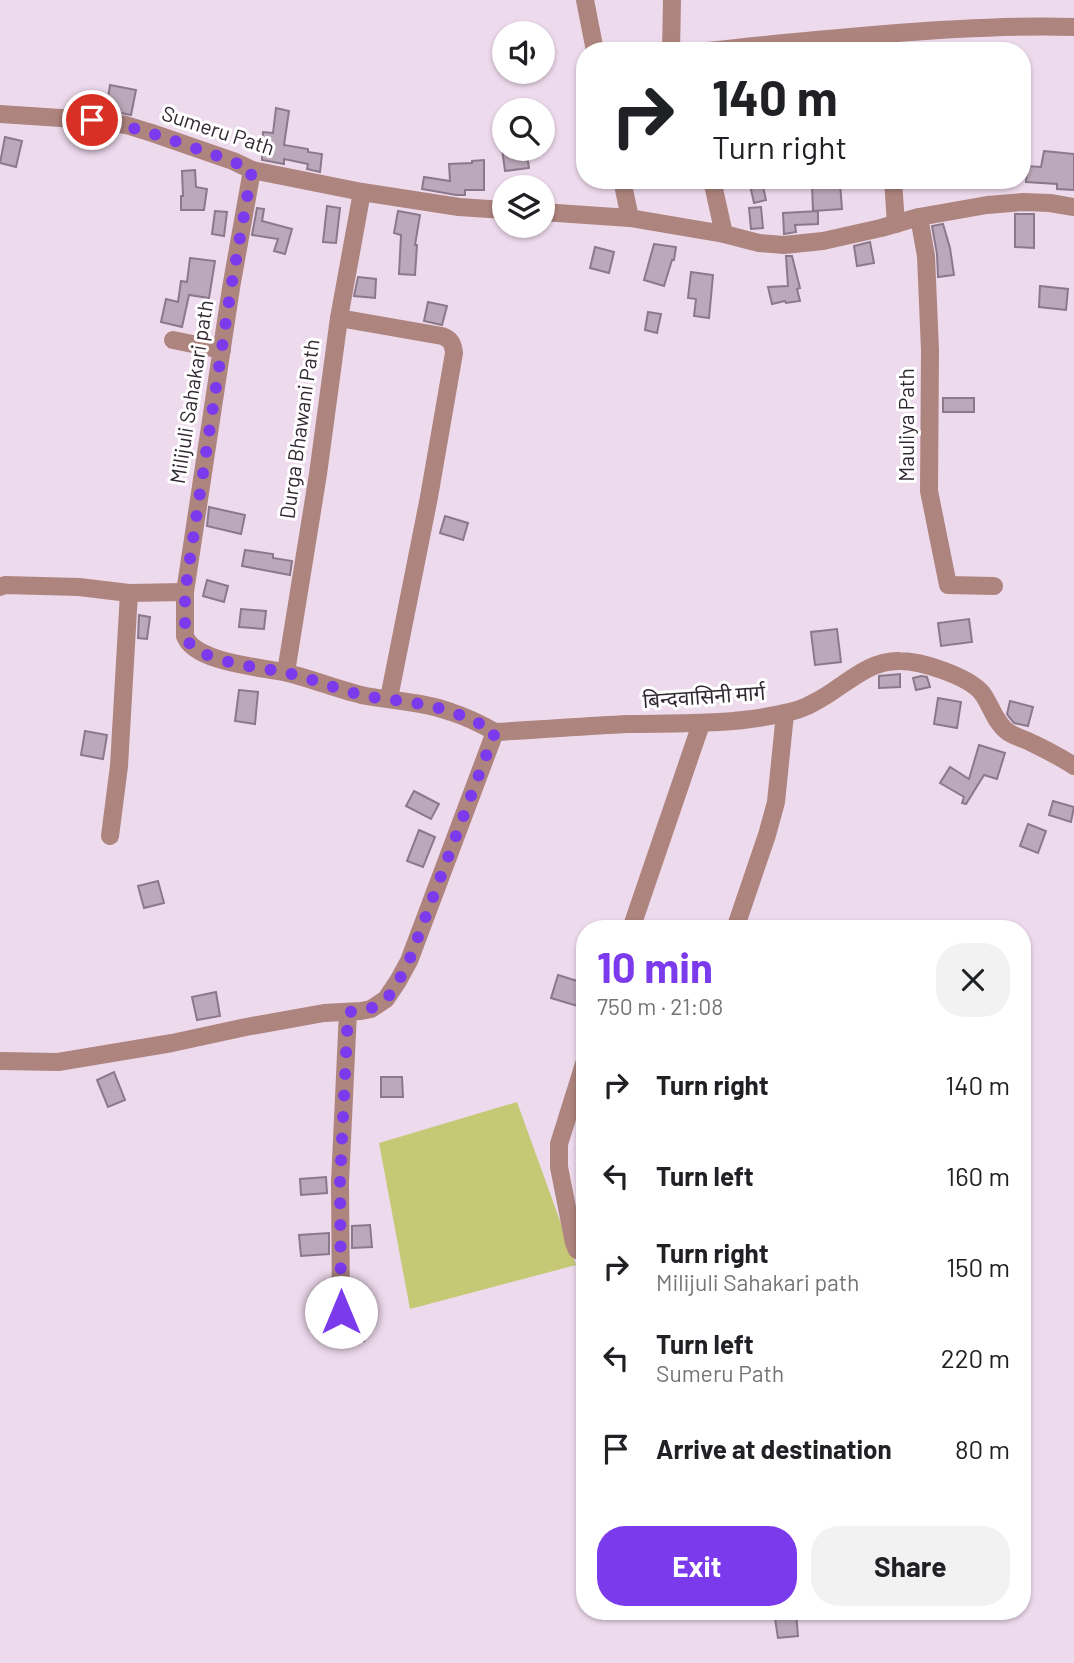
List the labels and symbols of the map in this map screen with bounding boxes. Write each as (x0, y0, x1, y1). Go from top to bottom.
pin (62, 90, 122, 150)
street label: Sumeru Path (159, 100, 278, 160)
street label: Milijuli Sahakari path (164, 298, 217, 485)
street label: Durga Bhawani Path (274, 337, 323, 520)
street label: Mauliya Path (893, 368, 918, 482)
street label: बिन्दवासिनी मार्ग (642, 679, 767, 712)
position arrow (304, 1275, 378, 1349)

